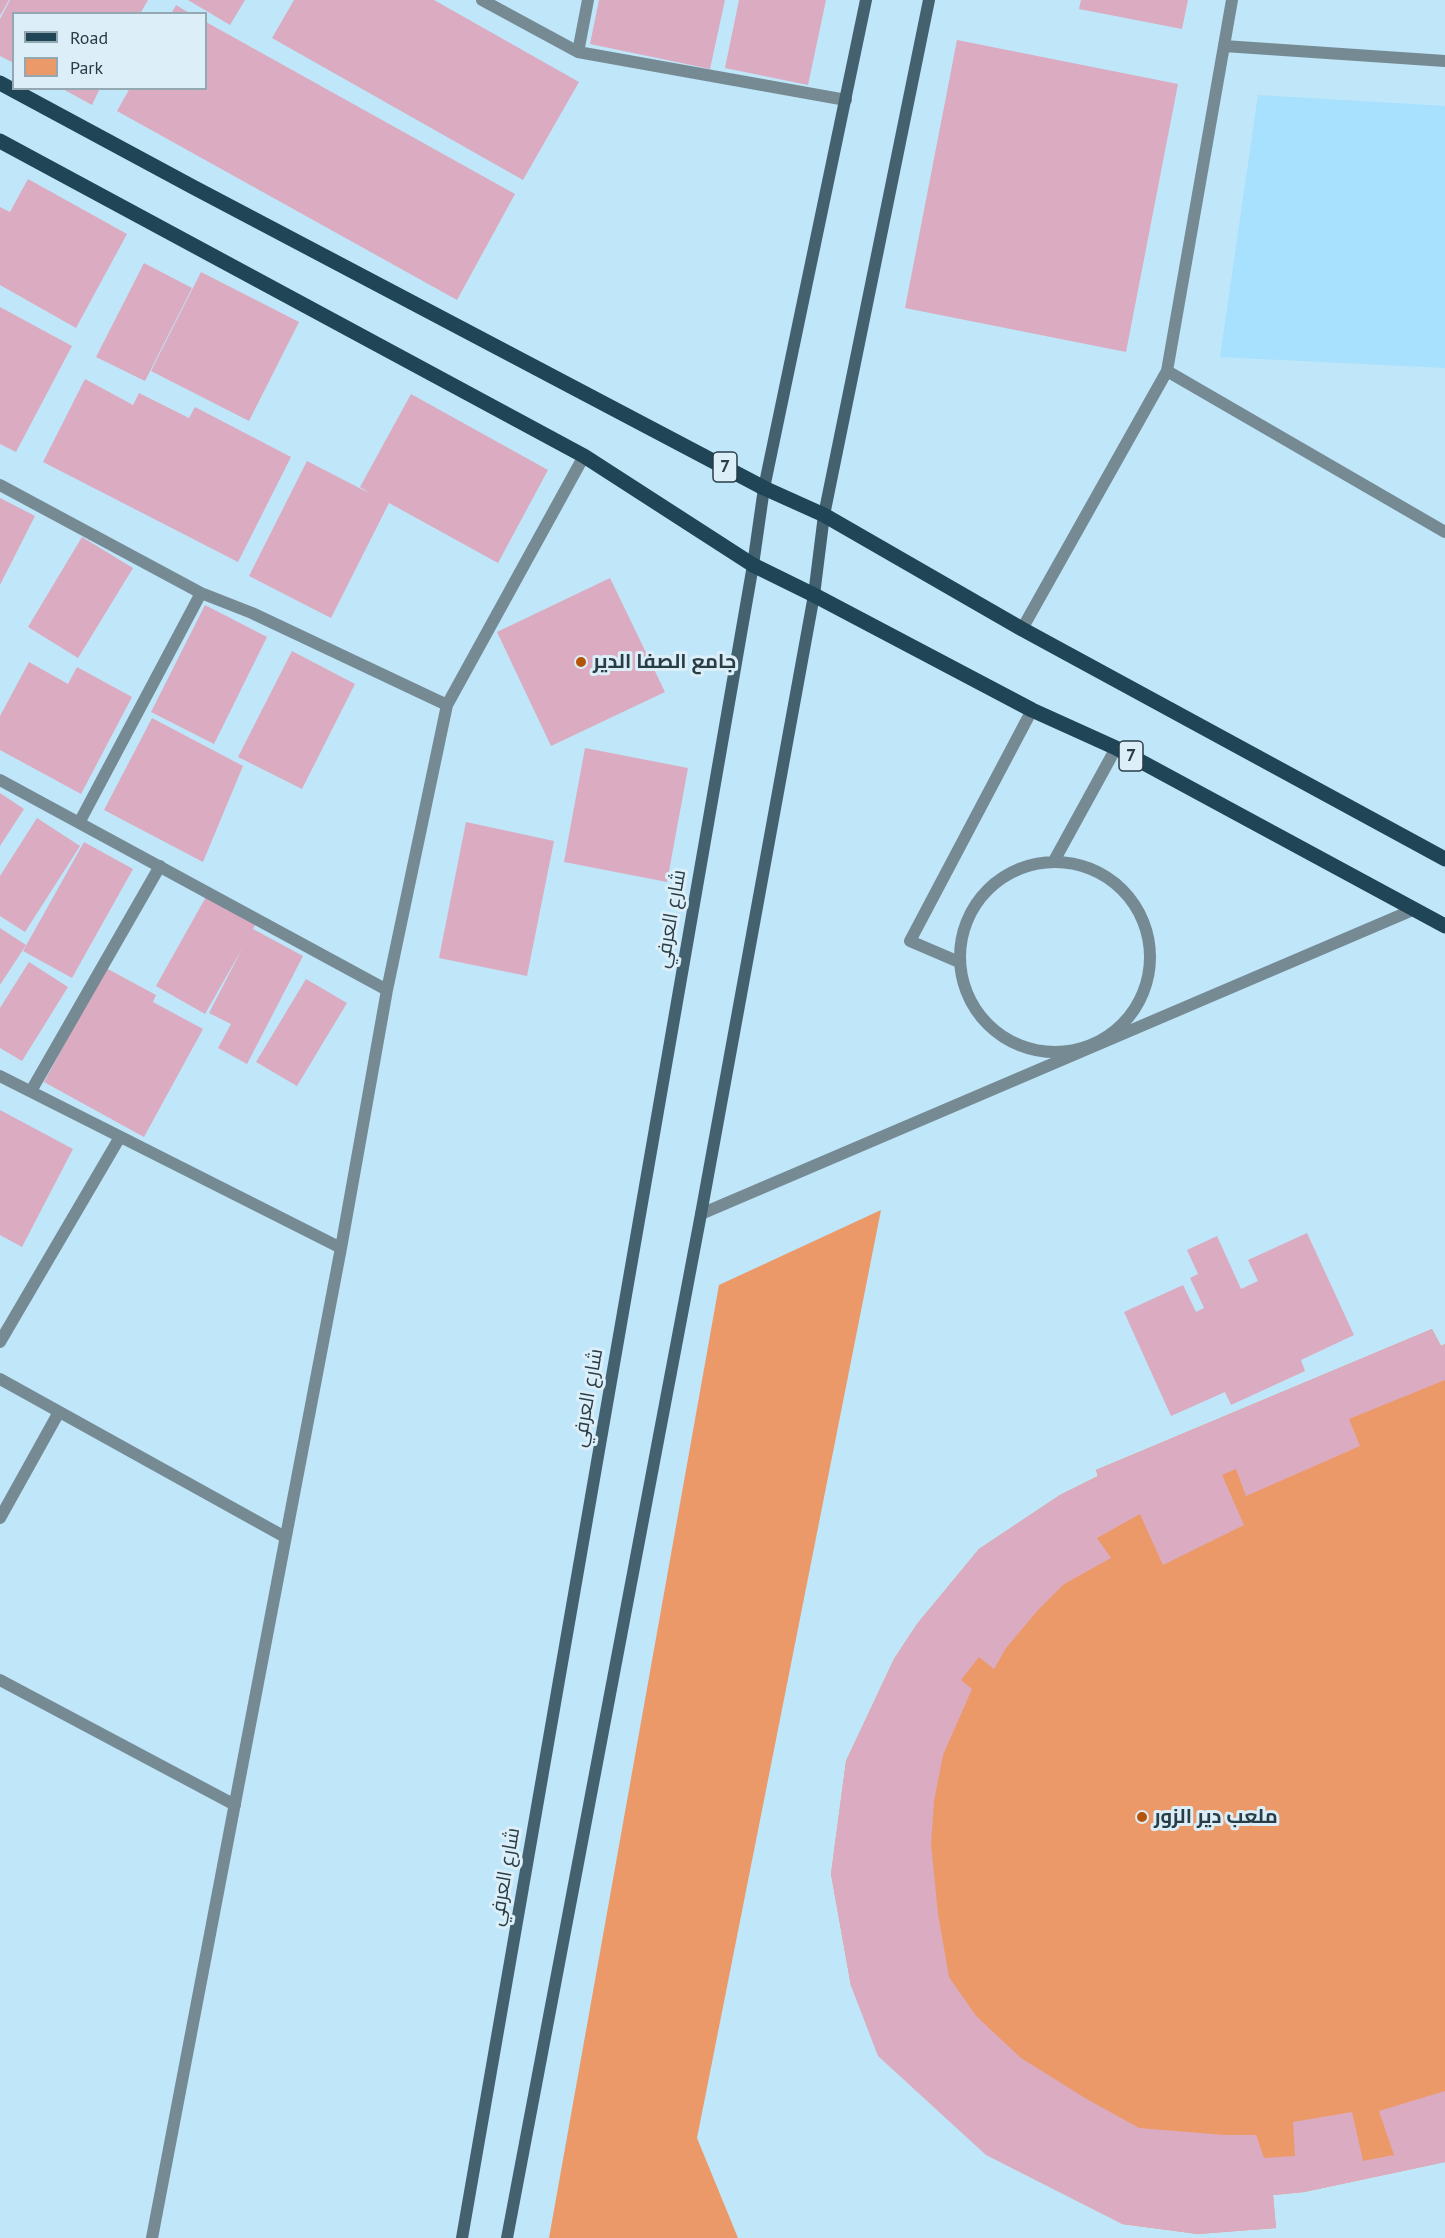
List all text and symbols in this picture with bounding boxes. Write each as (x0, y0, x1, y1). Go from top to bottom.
legend (12, 12, 207, 90)
text: Road (70, 26, 108, 49)
text: Park (70, 56, 103, 79)
road number: 7 (713, 452, 737, 482)
place label: جامع الصفا الدير (593, 650, 736, 674)
marker: جامع الصفا الدير (574, 655, 588, 669)
road number: 7 (1119, 741, 1143, 771)
street label: شارع العرفي (651, 868, 691, 970)
street label: شارع العرفي (568, 1347, 608, 1449)
place label: ملعب دير الزور (1154, 1805, 1278, 1829)
marker: ملعب دير الزور (1135, 1810, 1149, 1824)
street label: شارع العرفي (485, 1826, 525, 1928)

